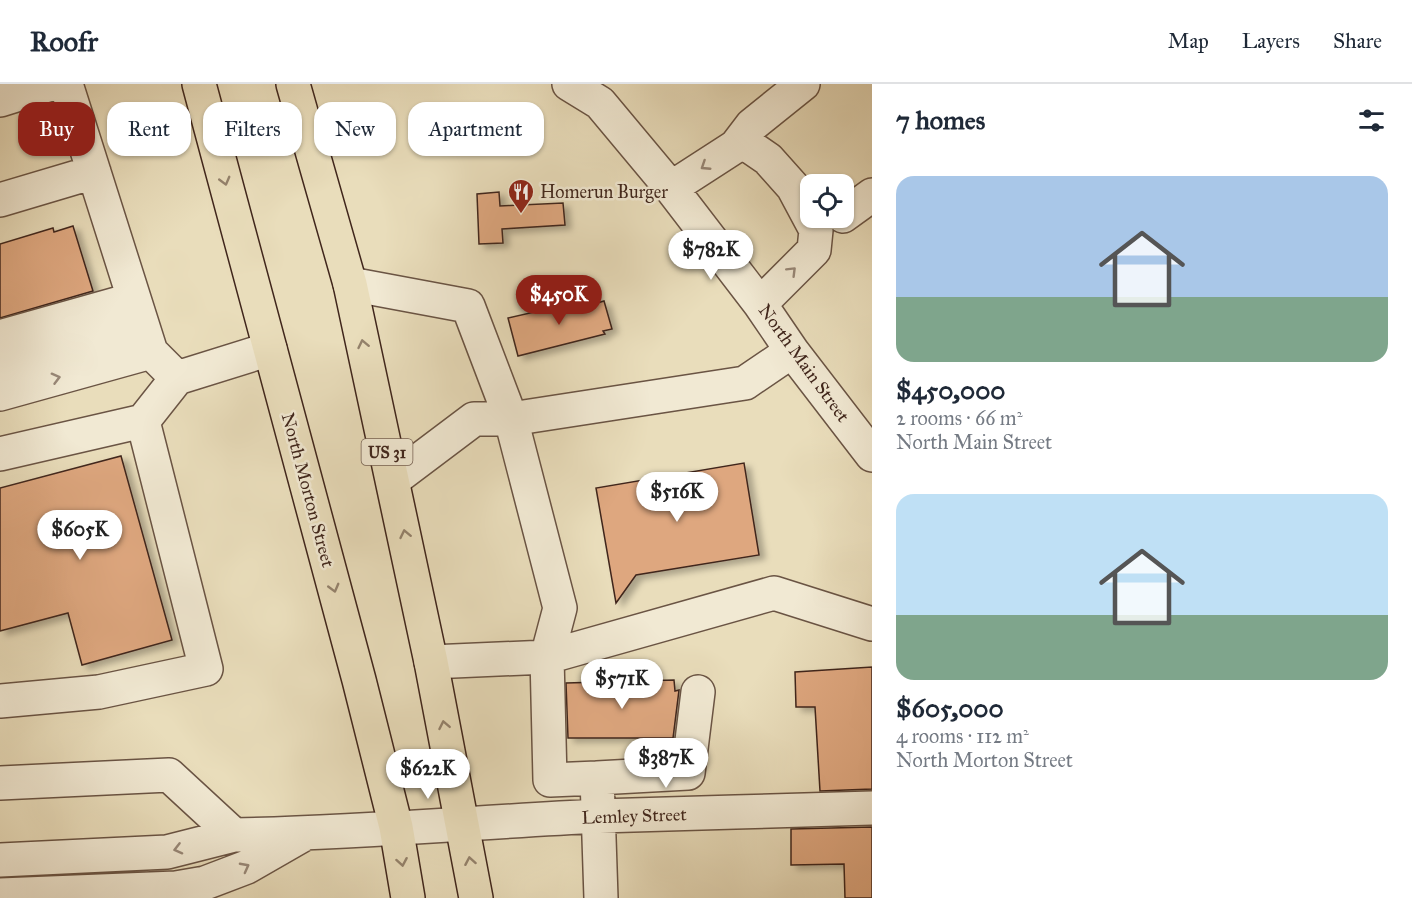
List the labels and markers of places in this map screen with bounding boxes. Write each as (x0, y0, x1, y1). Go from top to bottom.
restaurant icon: Homerun Burger (506, 177, 536, 215)
place label: Homerun Burger (540, 181, 668, 204)
pin: $782K (669, 230, 753, 281)
pin: $450K (517, 275, 601, 326)
pin: $516K (635, 472, 719, 523)
pin: $605K (38, 510, 122, 561)
pin: $571K (580, 659, 664, 710)
pin: $387K (624, 738, 708, 789)
pin: $622K (386, 749, 470, 800)

